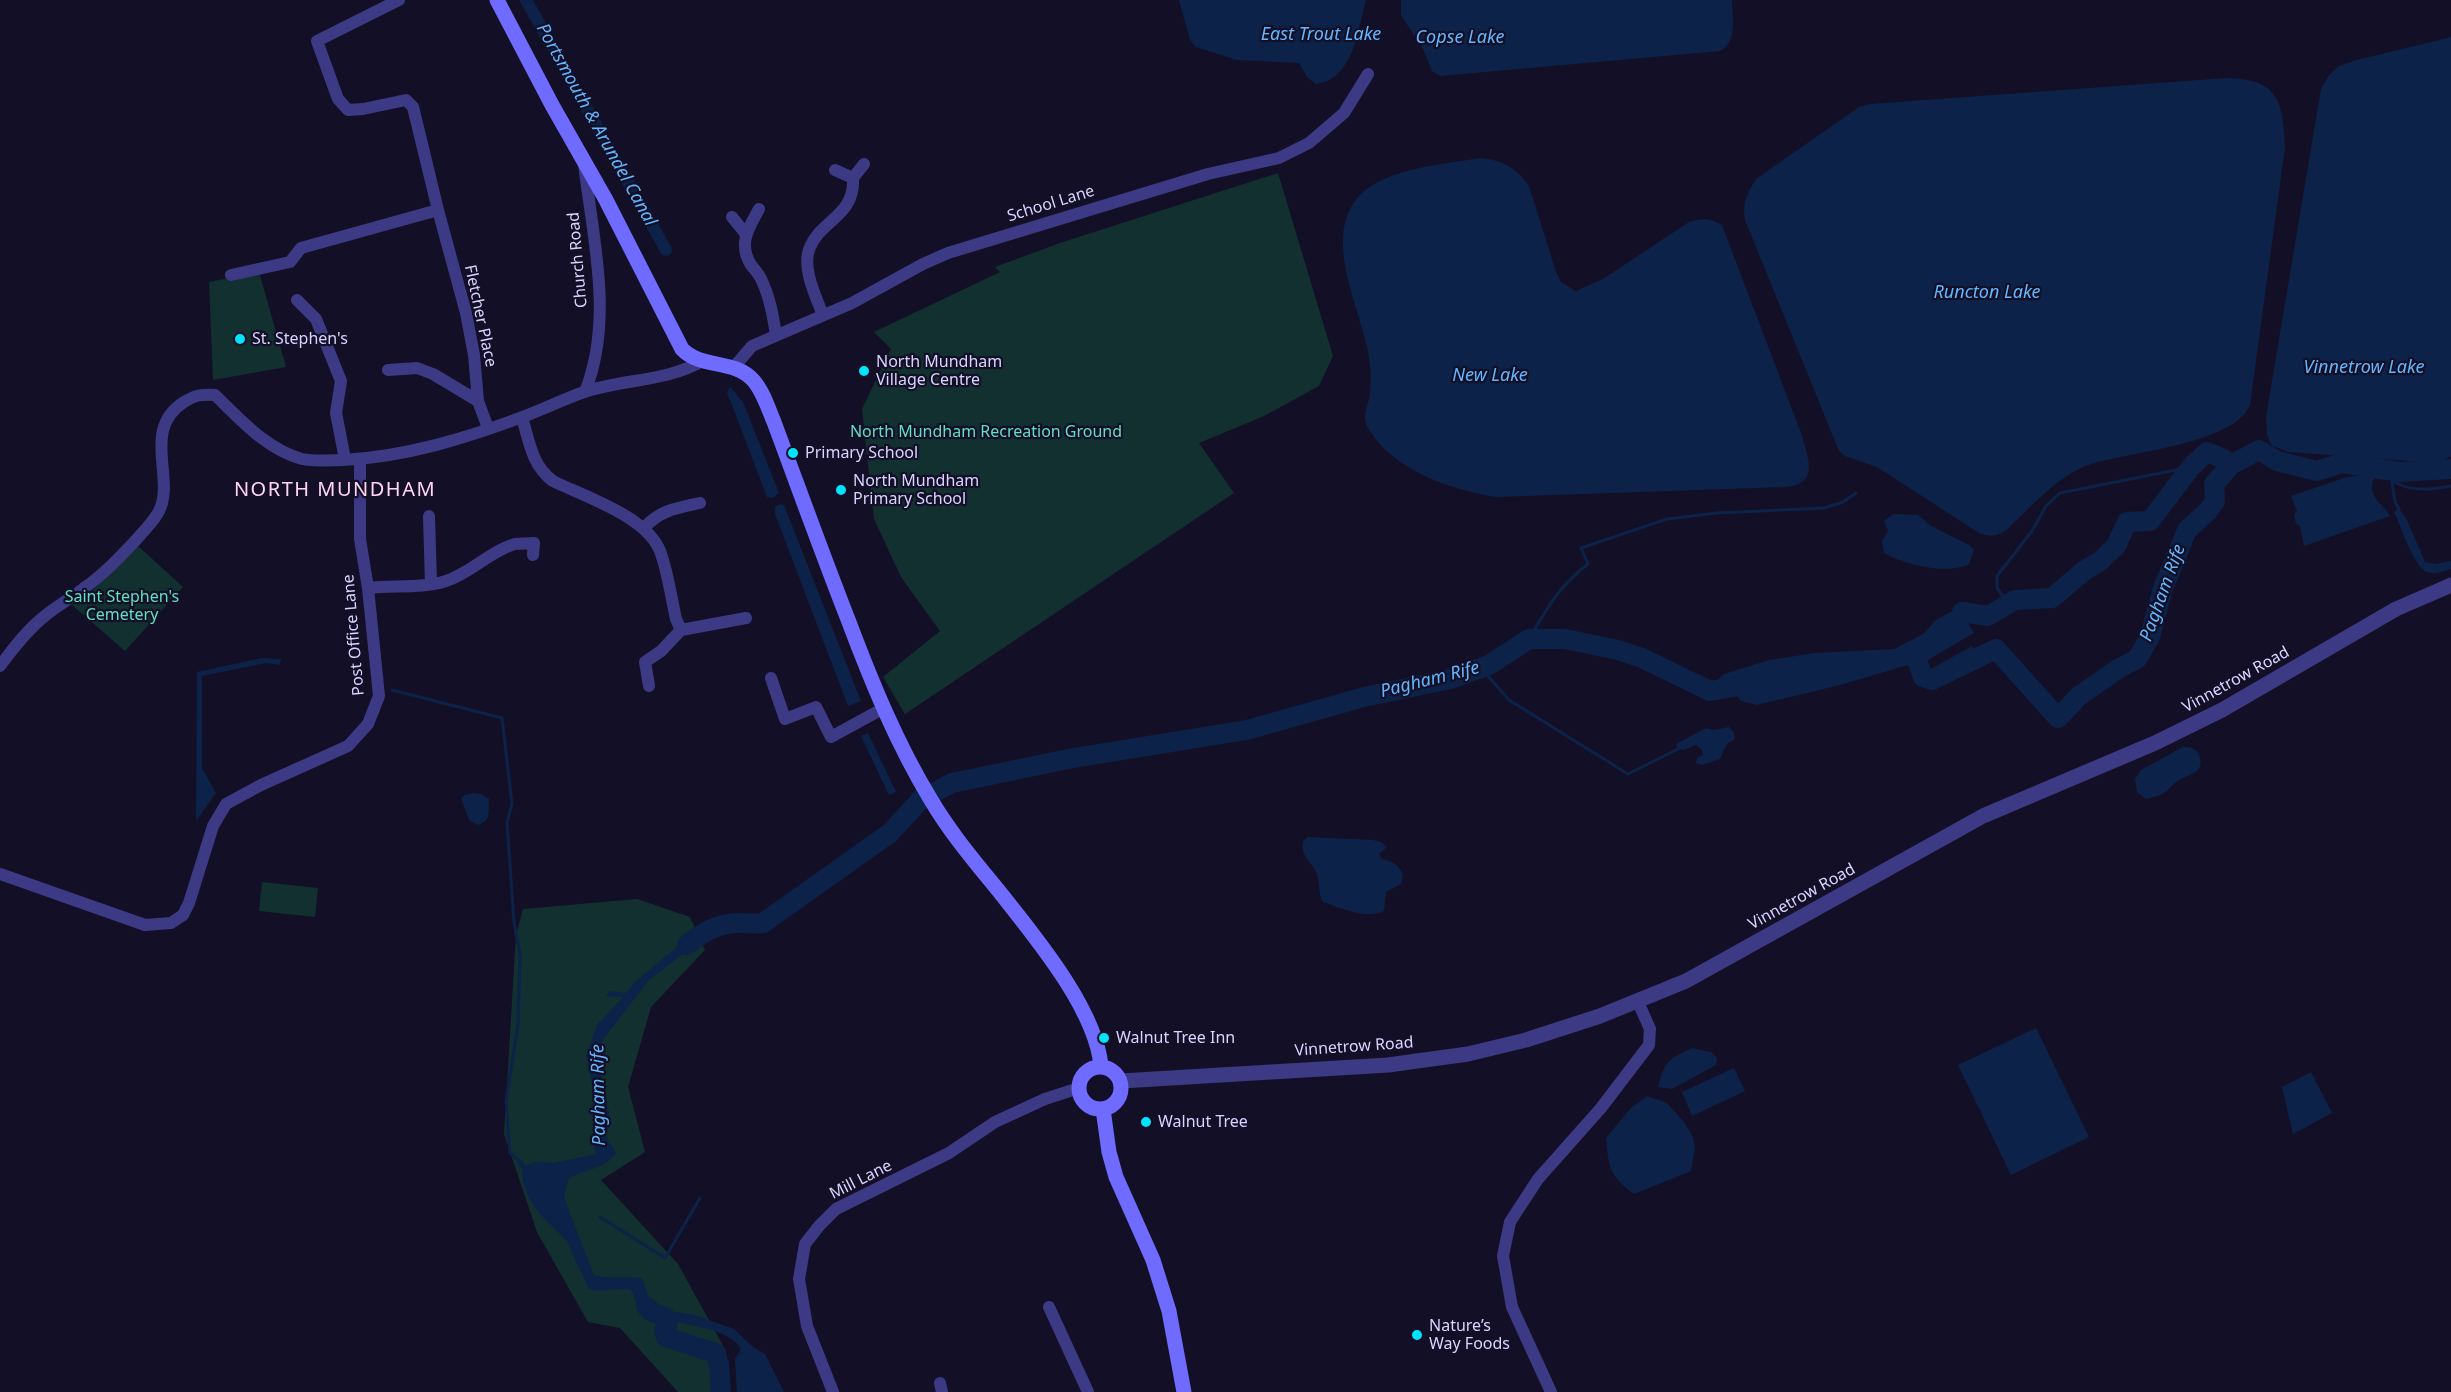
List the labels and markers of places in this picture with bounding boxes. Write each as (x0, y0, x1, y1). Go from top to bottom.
place label: St. Stephen's (252, 329, 348, 349)
marker: St. Stephen's (233, 332, 247, 346)
place label: North Mundham Village Centre (876, 352, 1002, 390)
marker: North Mundham Village Centre (857, 364, 871, 378)
place label: Primary School (805, 443, 918, 463)
marker: Primary School (786, 446, 800, 460)
place label: North Mundham Primary School (853, 471, 979, 509)
marker: North Mundham Primary School (834, 483, 848, 497)
place label: Walnut Tree Inn (1116, 1028, 1235, 1048)
marker: Walnut Tree Inn (1097, 1031, 1111, 1045)
place label: Walnut Tree (1158, 1112, 1248, 1132)
marker: Walnut Tree (1139, 1115, 1153, 1129)
place label: Nature’s Way Foods (1429, 1316, 1510, 1354)
marker: Nature’s Way Foods (1410, 1328, 1424, 1342)

